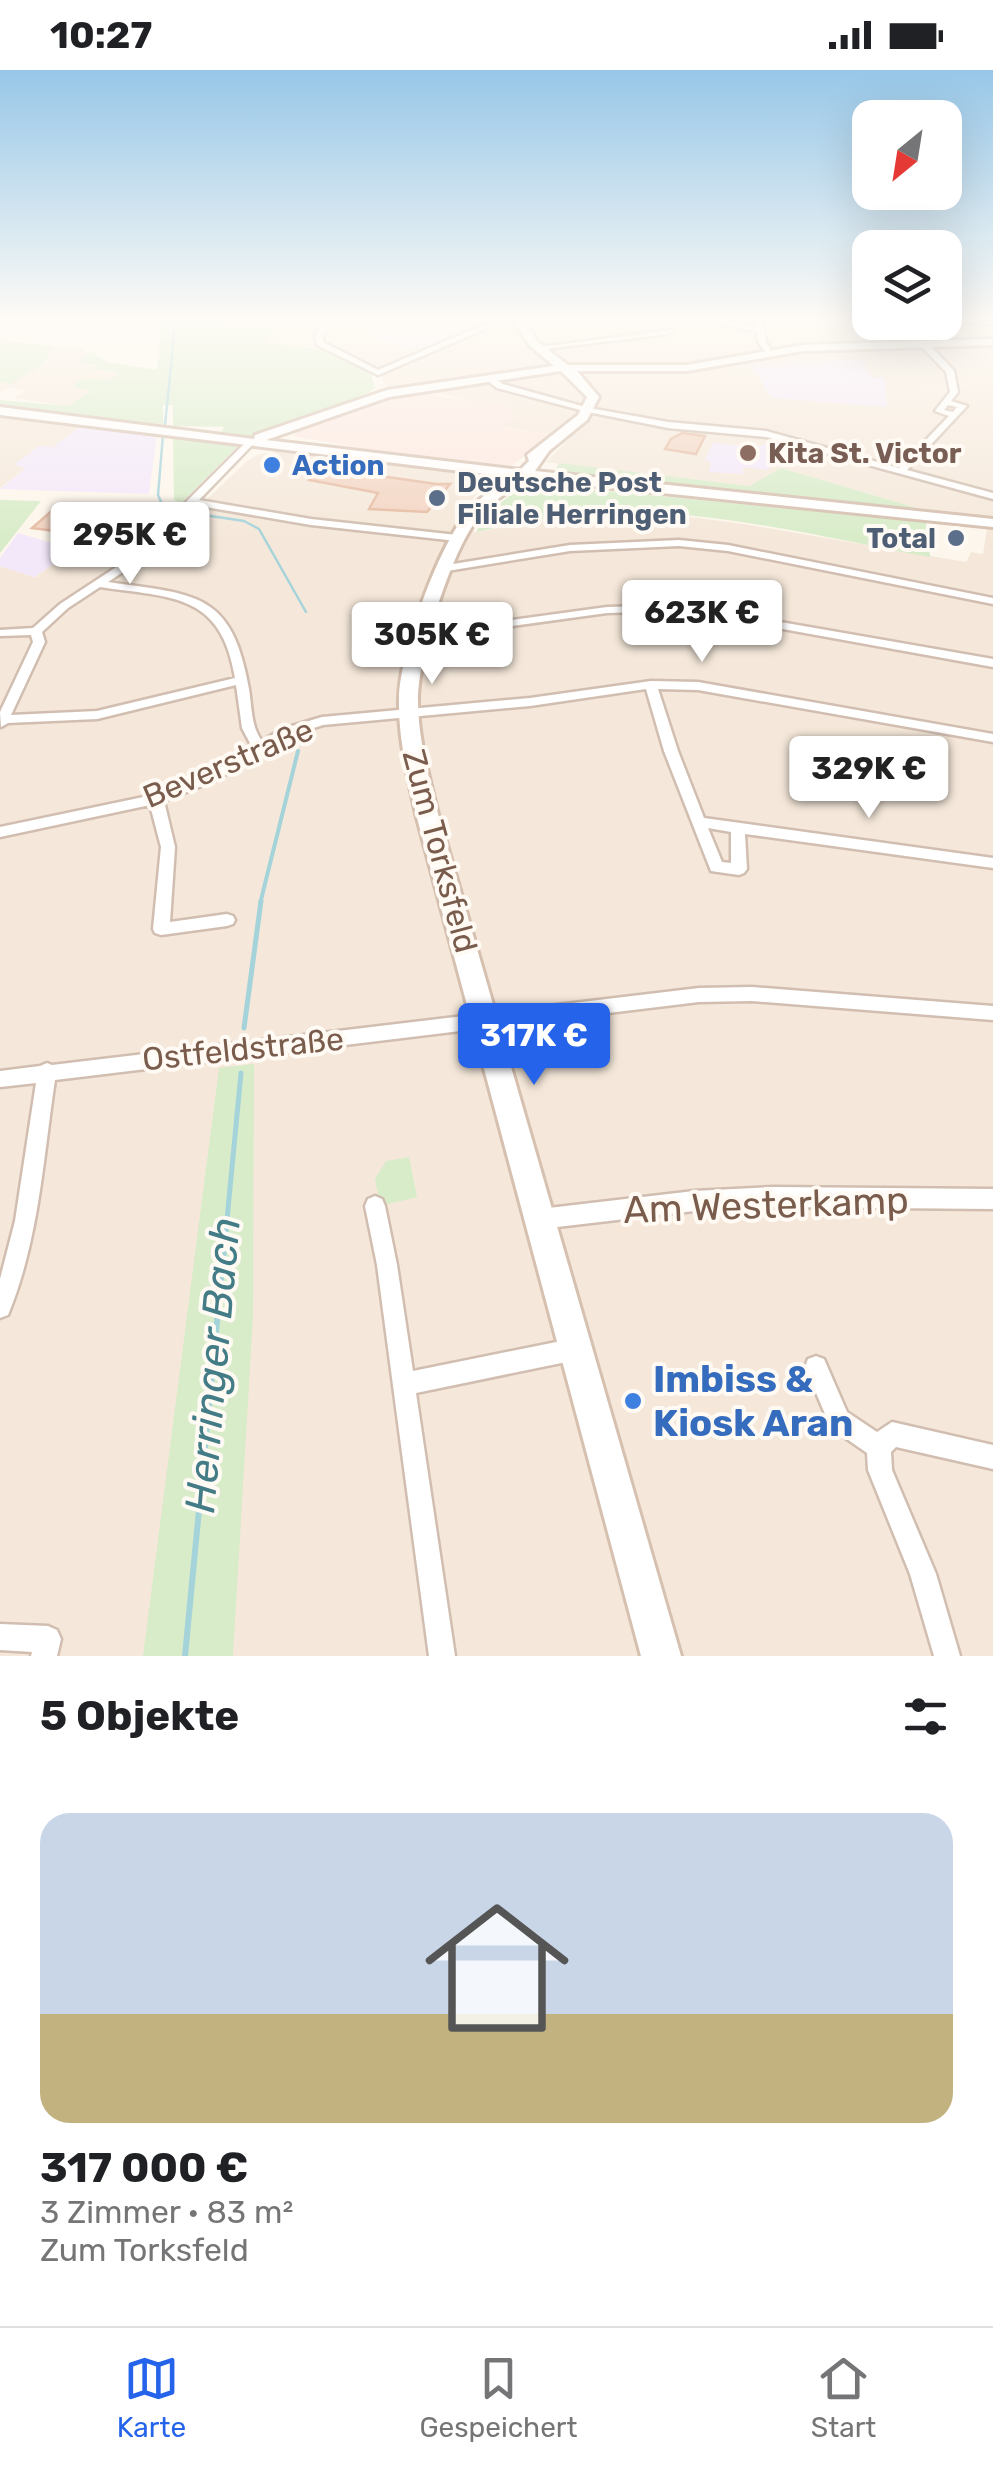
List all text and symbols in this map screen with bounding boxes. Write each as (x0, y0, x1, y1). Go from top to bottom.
text: 10:27 (50, 12, 152, 58)
north arrow (852, 100, 962, 210)
map controls (852, 100, 962, 340)
button: layers (852, 230, 962, 340)
place label: Kita St. Victor (768, 437, 962, 470)
marker: Kita St. Victor (737, 442, 759, 464)
place label: Action (292, 449, 385, 482)
marker: Action (261, 454, 283, 476)
place label: Deutsche Post Filiale Herringen (457, 466, 687, 531)
marker: Deutsche Post Filiale Herringen (426, 487, 448, 509)
pin: 295K € (49, 502, 211, 587)
text: 295K € (73, 515, 188, 553)
place label: Total (866, 522, 936, 555)
marker: Total (945, 527, 967, 549)
pin: 623K € (621, 580, 783, 665)
text: 623K € (644, 593, 760, 631)
pin: 305K € (351, 602, 513, 687)
text: 305K € (374, 615, 490, 653)
street label: Beverstraße (137, 710, 319, 816)
pin: 329K € (788, 736, 950, 821)
street label: Zum Torksfeld (395, 745, 485, 957)
text: 329K € (811, 749, 927, 787)
pin: 317K € (453, 1003, 615, 1088)
text: 317K € (480, 1016, 588, 1054)
street label: Ostfeldstraße (140, 1020, 346, 1078)
street label: Am Westerkamp (623, 1177, 909, 1233)
water label: Herringer Bach (175, 1215, 251, 1515)
place label: Imbiss & Kiosk Aran (653, 1356, 853, 1446)
marker: Imbiss & Kiosk Aran (622, 1390, 644, 1412)
icon: filters (898, 1689, 953, 1744)
text: 5 Objekte (40, 1691, 239, 1741)
icon: home (407, 1878, 587, 2058)
text: 317 000 € (40, 2143, 249, 2193)
text: 3 Zimmer · 83 m² (40, 2193, 293, 2231)
text: Zum Torksfeld (40, 2231, 249, 2269)
tab: Karte (117, 2351, 186, 2444)
tab: Gespeichert (419, 2351, 577, 2444)
tab: Start (811, 2351, 876, 2444)

